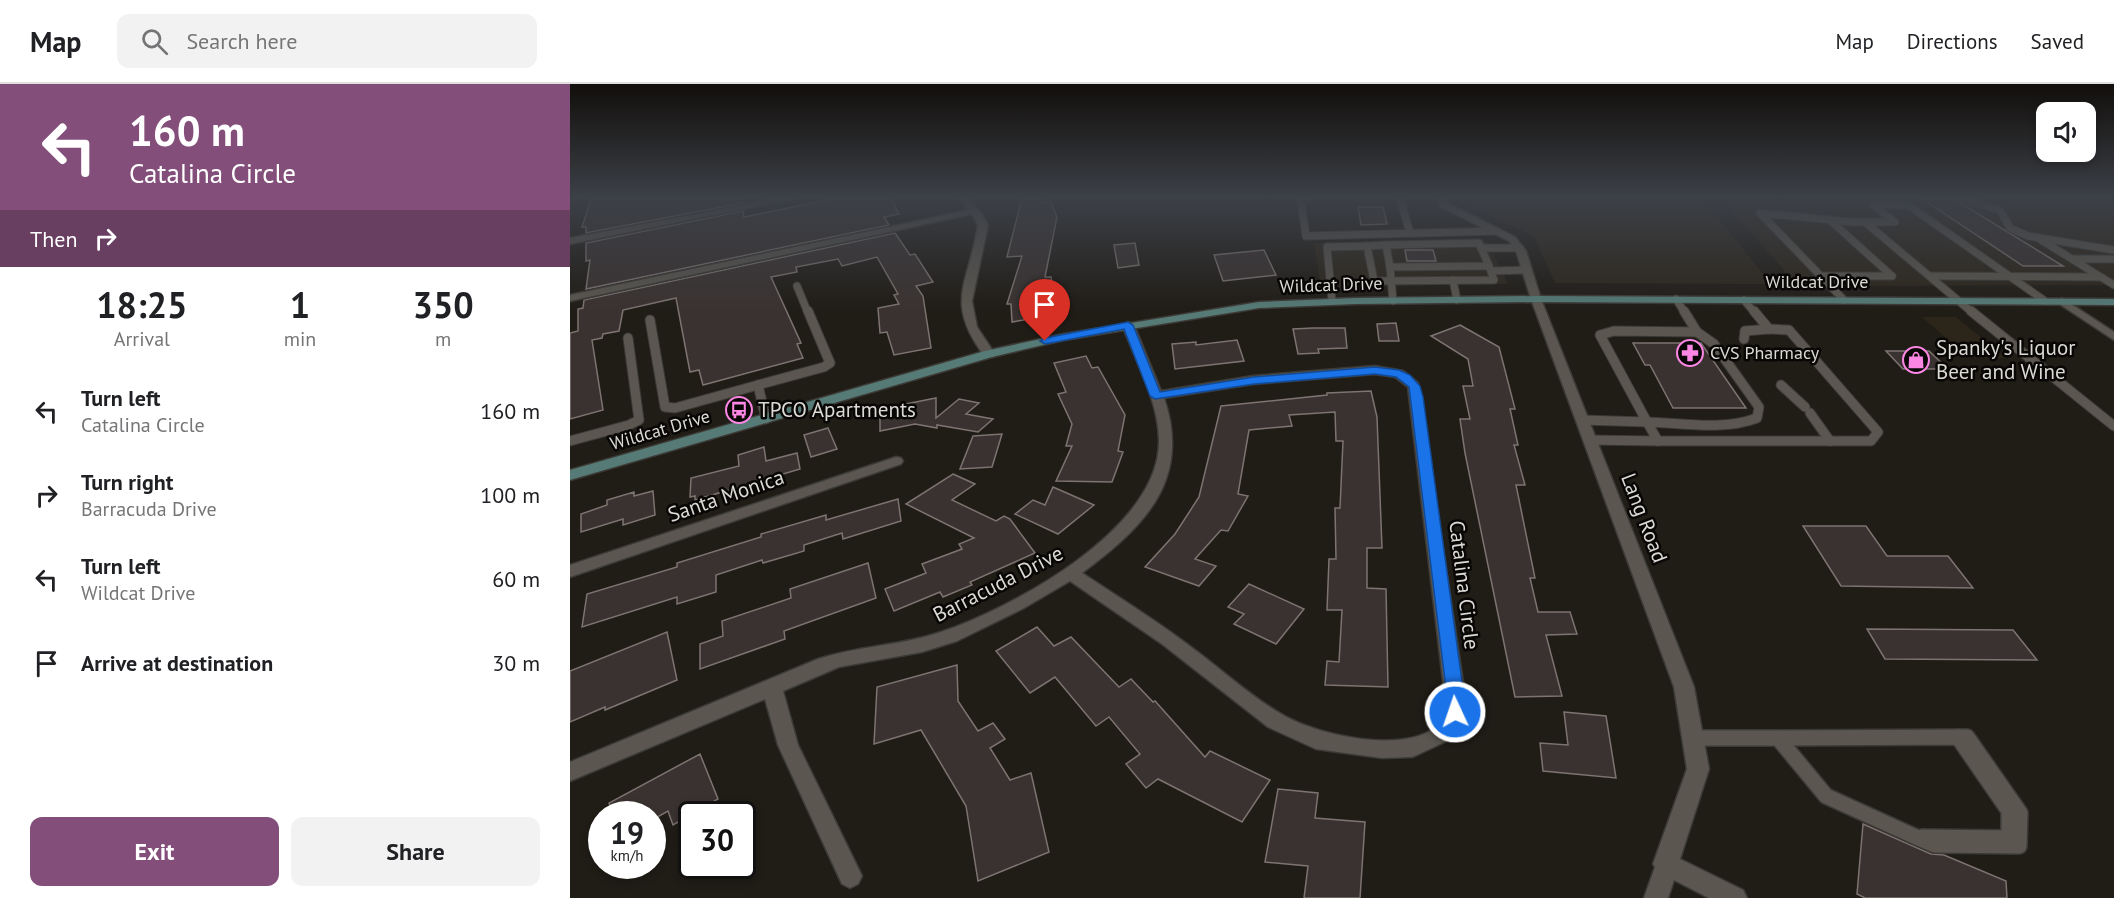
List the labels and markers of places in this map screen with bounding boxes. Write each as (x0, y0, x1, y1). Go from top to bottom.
pin (1019, 279, 1070, 341)
place label: Spanky's Liquor Beer and Wine (1936, 334, 2075, 385)
pharmacy icon: CVS Pharmacy (1675, 338, 1705, 368)
place label: CVS Pharmacy (1710, 341, 1820, 364)
shop icon: Spanky's Liquor Beer and Wine (1901, 345, 1931, 375)
bus stop icon: TPCO Apartments (724, 395, 754, 425)
place label: TPCO Apartments (758, 396, 916, 423)

